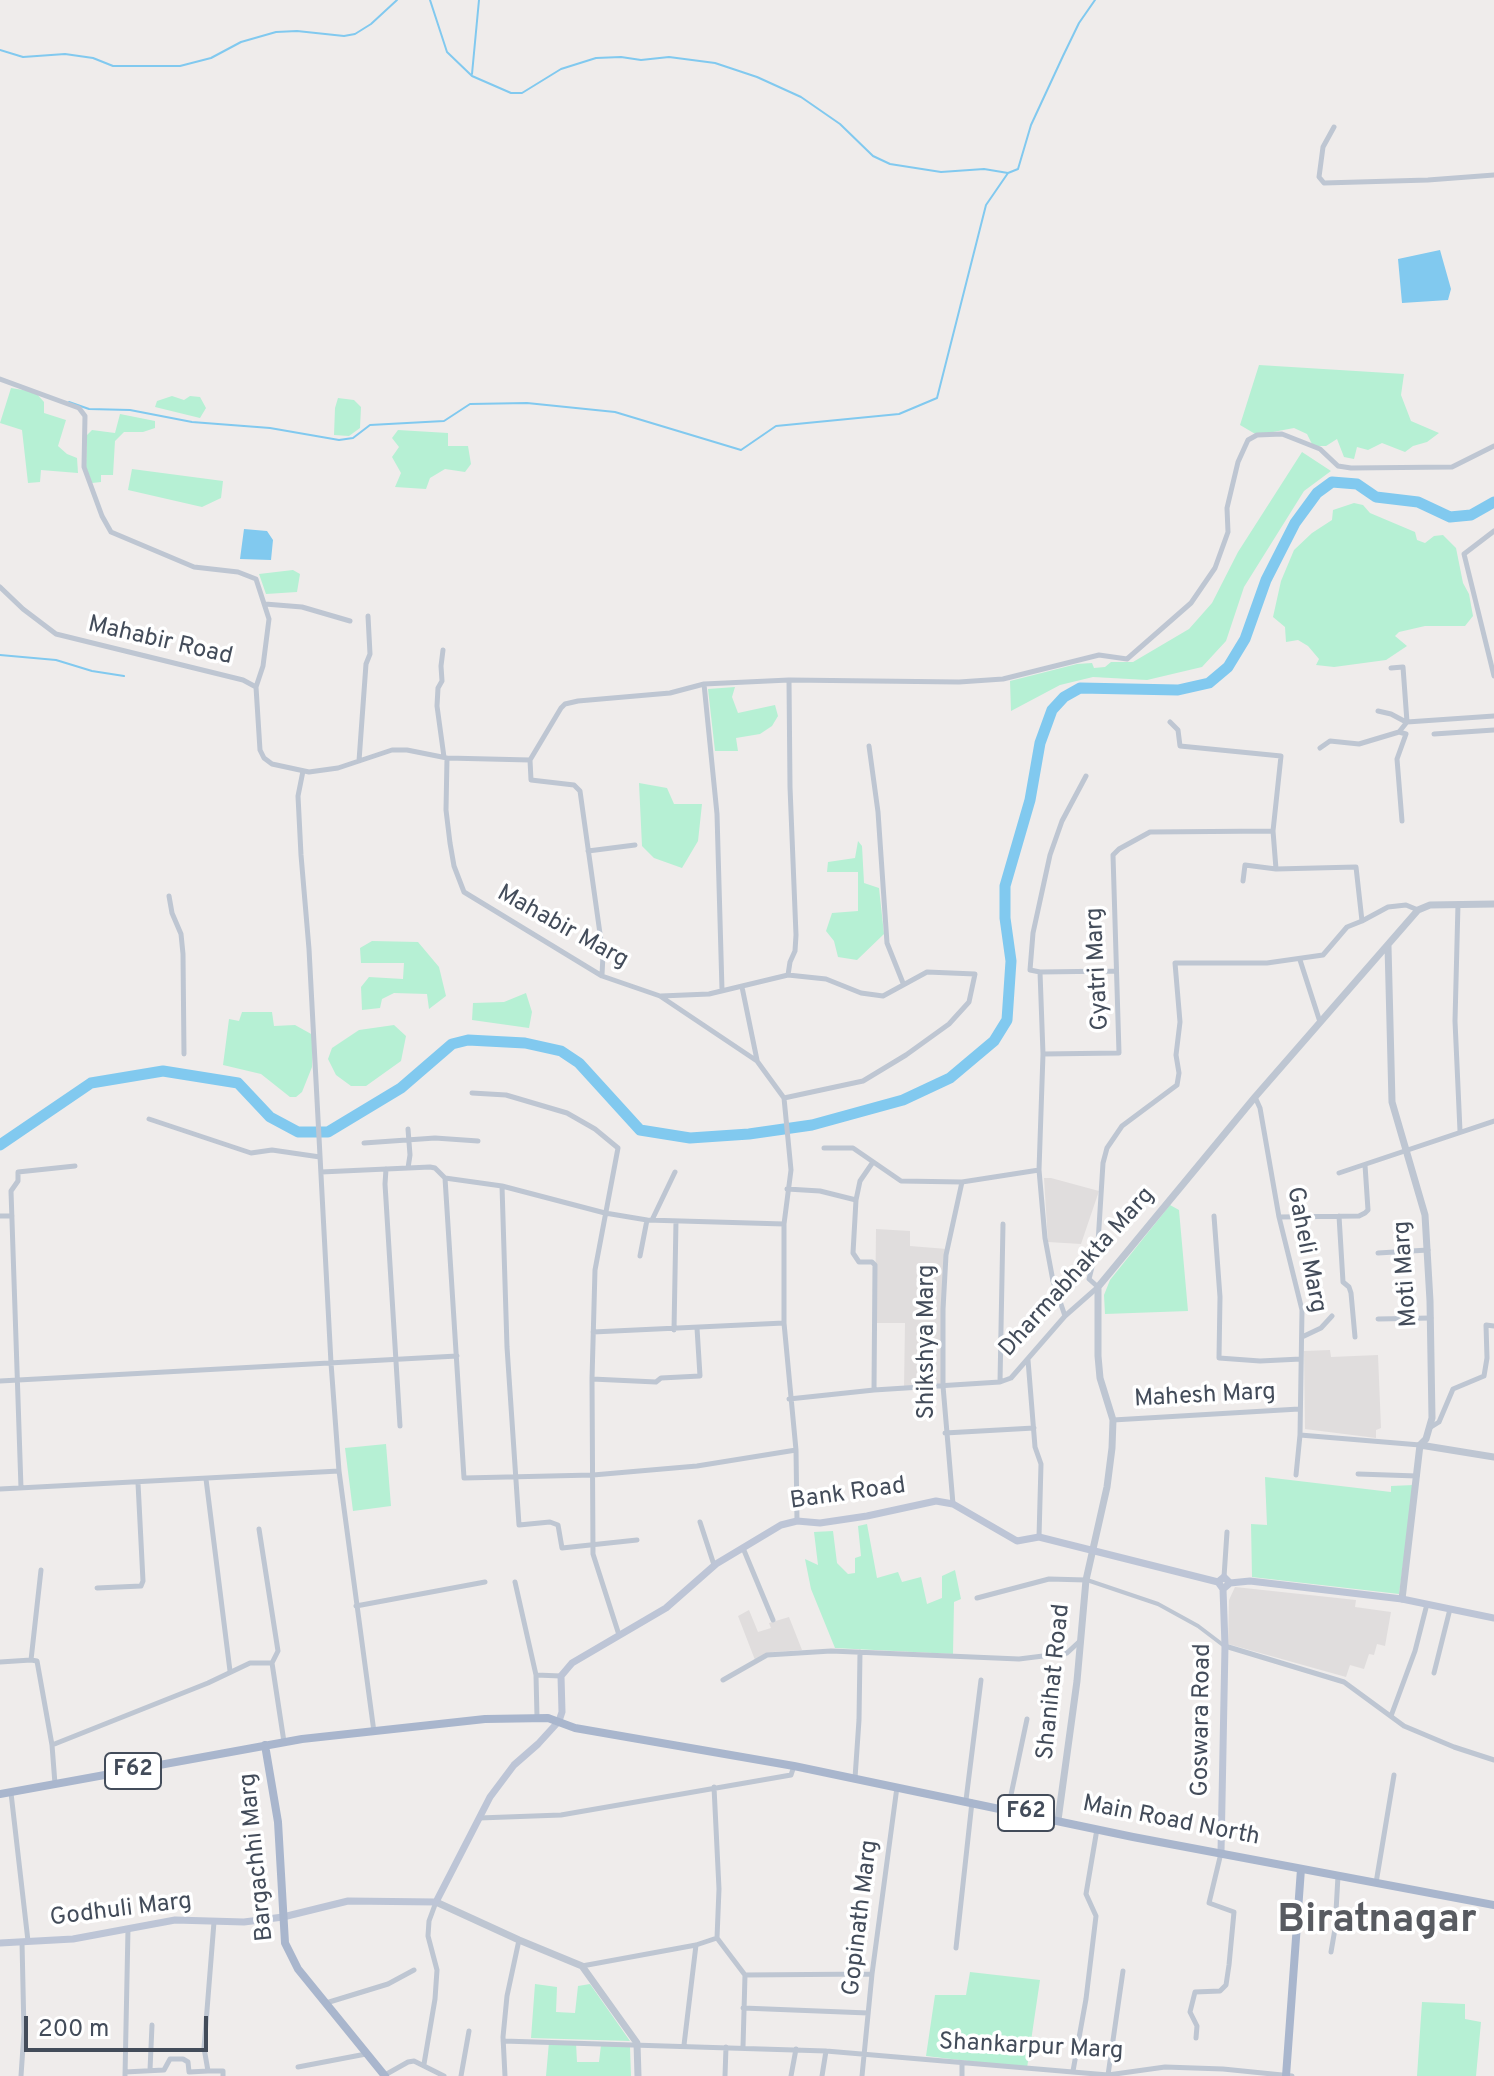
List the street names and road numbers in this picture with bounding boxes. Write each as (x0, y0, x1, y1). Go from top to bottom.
street label: Mahabir Road (85, 611, 235, 673)
street label: Mahabir Marg (491, 880, 633, 976)
street label: Gyatri Marg (1081, 907, 1117, 1031)
street label: Dharmabhakta Marg (994, 1182, 1162, 1364)
street label: Gaheli Marg (1279, 1185, 1331, 1315)
street label: Moti Marg (1389, 1220, 1425, 1328)
street label: Shikshya Marg (914, 1264, 942, 1420)
street label: Mahesh Marg (1133, 1379, 1277, 1415)
street label: Bank Road (788, 1473, 908, 1517)
street label: Shanihat Road (1032, 1603, 1078, 1761)
street label: Goswara Road (1187, 1643, 1219, 1797)
road number: F62 (105, 1753, 161, 1789)
street label: Bargachhi Marg (235, 1772, 281, 1942)
street label: Main Road North (1080, 1791, 1262, 1853)
road number: F62 (998, 1795, 1054, 1831)
street label: Gopinath Marg (838, 1838, 886, 1998)
street label: Godhuli Marg (48, 1888, 194, 1934)
street label: Shankarpur Marg (938, 2029, 1124, 2067)

